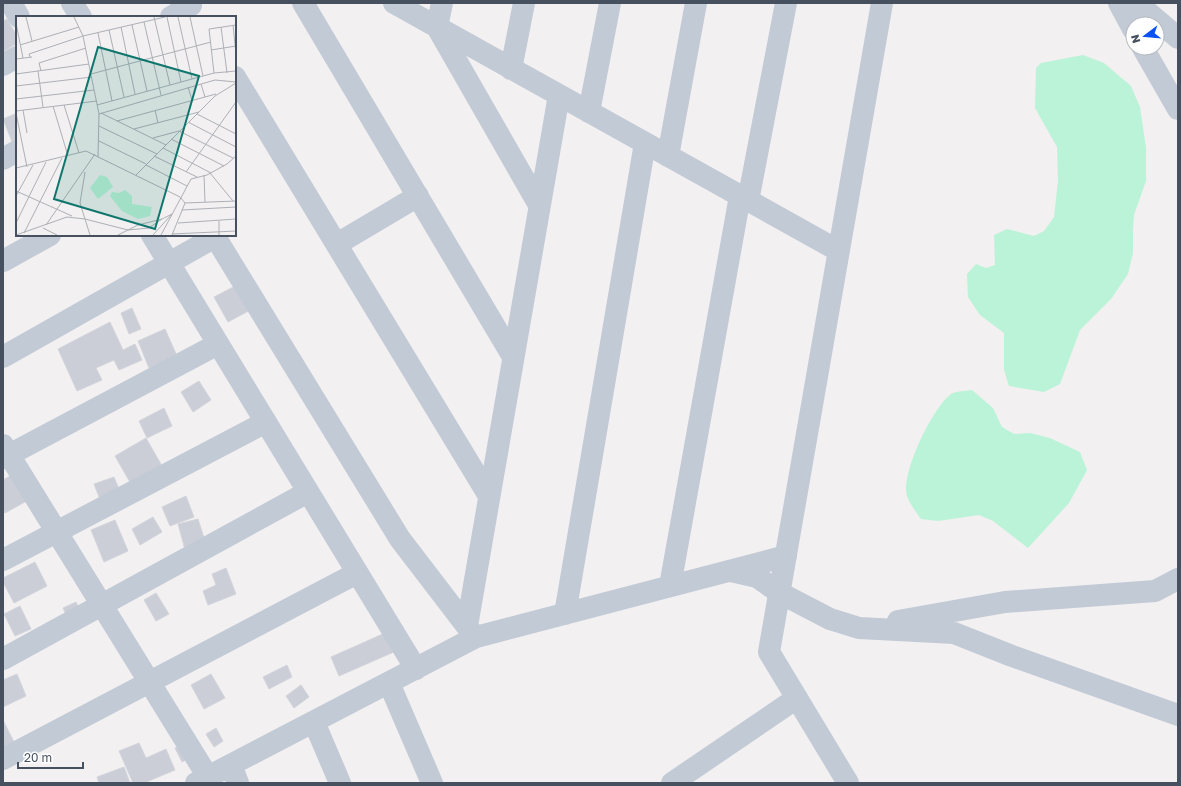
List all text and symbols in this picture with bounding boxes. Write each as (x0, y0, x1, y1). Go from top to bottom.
inset map (16, 16, 236, 236)
north arrow (1125, 16, 1165, 56)
text: N (1128, 33, 1142, 45)
scale bar (18, 744, 83, 770)
text: 20 m (24, 750, 52, 765)

